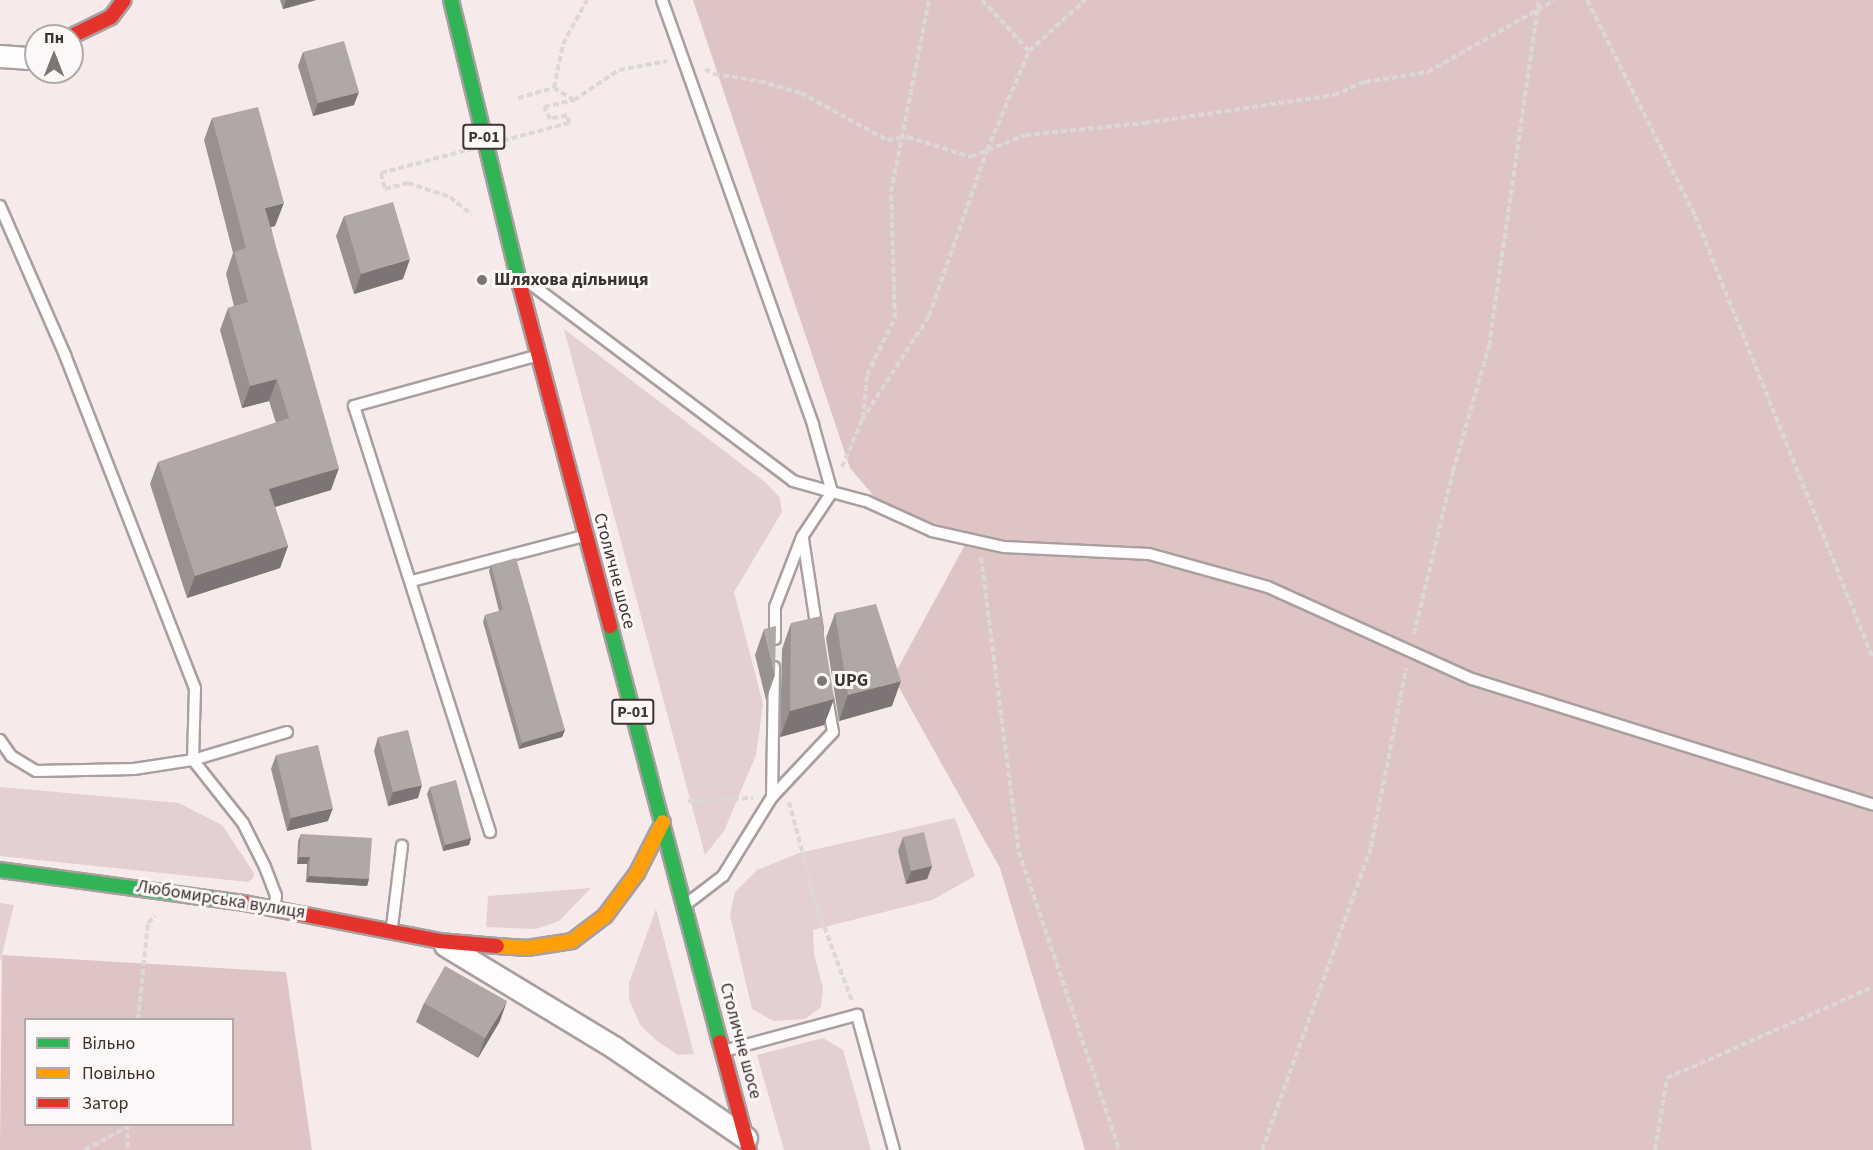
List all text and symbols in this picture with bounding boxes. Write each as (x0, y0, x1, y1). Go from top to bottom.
north arrow (24, 24, 84, 84)
text: Пн (44, 27, 64, 49)
road number: Р-01 (462, 124, 506, 150)
place label: Шляхова дільниця (494, 269, 649, 291)
marker: Шляхова дільниця (475, 273, 489, 287)
street label: Столичне шосе (588, 511, 640, 631)
place label: UPG (834, 670, 868, 692)
marker: UPG (815, 674, 829, 688)
road number: Р-01 (610, 699, 656, 725)
street label: Любомирська вулиця (135, 876, 307, 924)
street label: Столичне шосе (714, 981, 766, 1101)
legend (24, 1018, 234, 1126)
text: Вільно (82, 1031, 135, 1056)
text: Повільно (82, 1061, 155, 1086)
text: Затор (82, 1091, 129, 1116)

